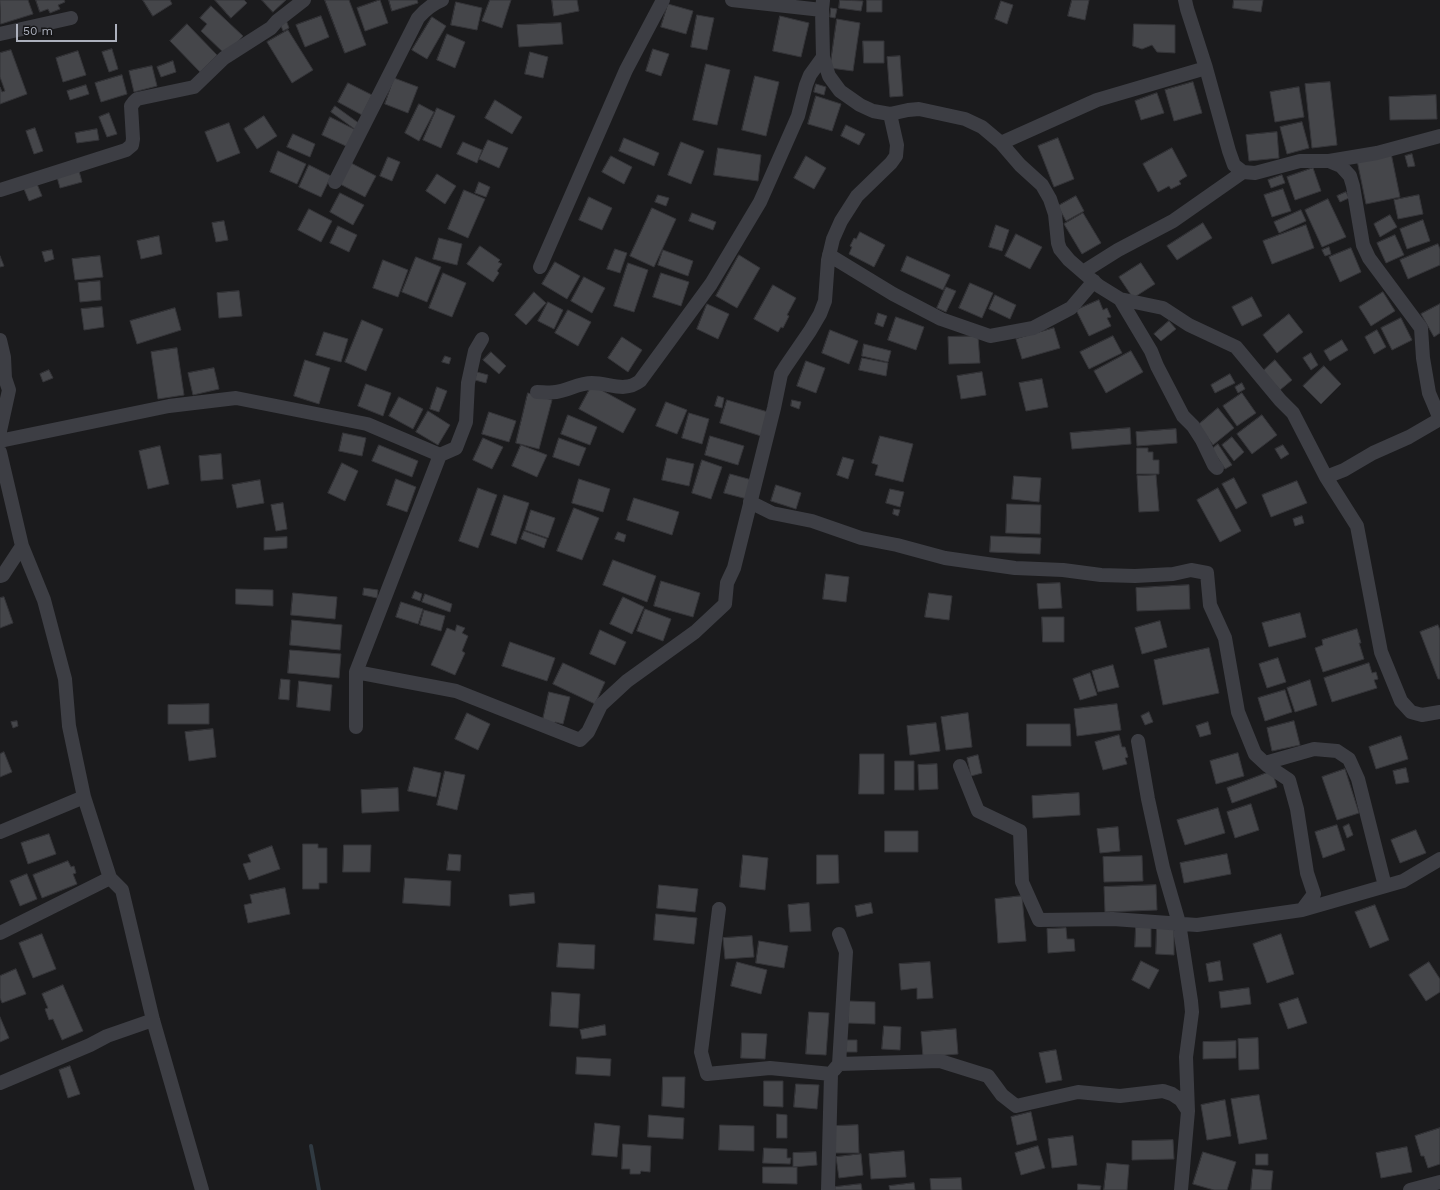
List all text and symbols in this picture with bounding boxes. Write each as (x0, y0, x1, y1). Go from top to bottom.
scale bar (18, 16, 119, 42)
text: 50 m (23, 24, 53, 38)

